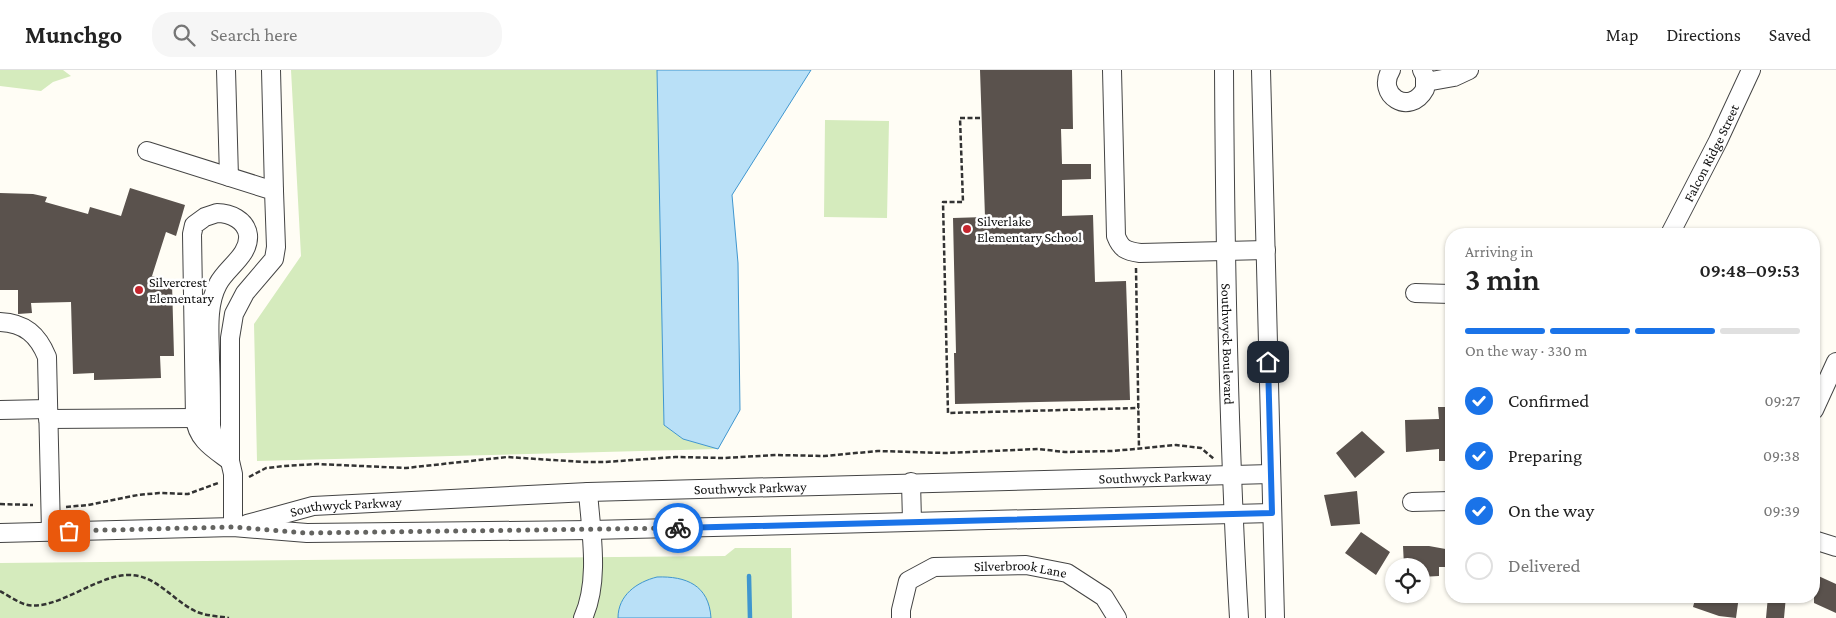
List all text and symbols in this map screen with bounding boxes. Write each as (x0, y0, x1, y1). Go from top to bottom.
search box (152, 12, 502, 57)
text: Munchgo (25, 21, 122, 48)
icon: search (170, 21, 198, 49)
text: Search here (210, 24, 297, 45)
text: Map (1606, 25, 1638, 45)
text: Directions (1666, 25, 1741, 45)
text: Saved (1769, 25, 1811, 45)
street label: Falcon Ridge Street (1680, 101, 1742, 204)
place label: Silverlake Elementary School (977, 213, 1082, 245)
marker: Silverlake Elementary School (961, 223, 973, 235)
text: Arriving in (1465, 243, 1533, 260)
text: 09:48–09:53 (1699, 260, 1800, 281)
text: 3 min (1465, 261, 1540, 297)
place label: Silvercrest Elementary (149, 274, 214, 306)
street label: Southwyck Boulevard (1218, 283, 1237, 406)
marker: Silvercrest Elementary (133, 284, 145, 296)
pin (1247, 341, 1289, 383)
text: On the way · 330 m (1465, 342, 1587, 359)
icon: home (1254, 348, 1282, 376)
icon: check (1465, 387, 1493, 415)
text: Confirmed (1508, 390, 1589, 411)
text: 09:27 (1764, 392, 1800, 409)
icon: check (1465, 442, 1493, 470)
text: Preparing (1508, 445, 1582, 466)
text: 09:38 (1763, 447, 1800, 464)
street label: Southwyck Parkway (1099, 468, 1212, 487)
street label: Southwyck Parkway (694, 478, 807, 497)
street label: Southwyck Parkway (288, 493, 403, 520)
icon: check (1465, 497, 1493, 525)
text: On the way (1508, 500, 1594, 521)
text: 09:39 (1764, 502, 1800, 519)
courier (653, 503, 703, 553)
pin (48, 510, 90, 552)
icon: bike (664, 514, 692, 542)
icon: bag (55, 517, 83, 545)
text: Delivered (1508, 555, 1581, 576)
street label: Silverbrook Lane (974, 557, 1068, 581)
map controls (1385, 558, 1430, 603)
button: locate (1385, 558, 1430, 603)

